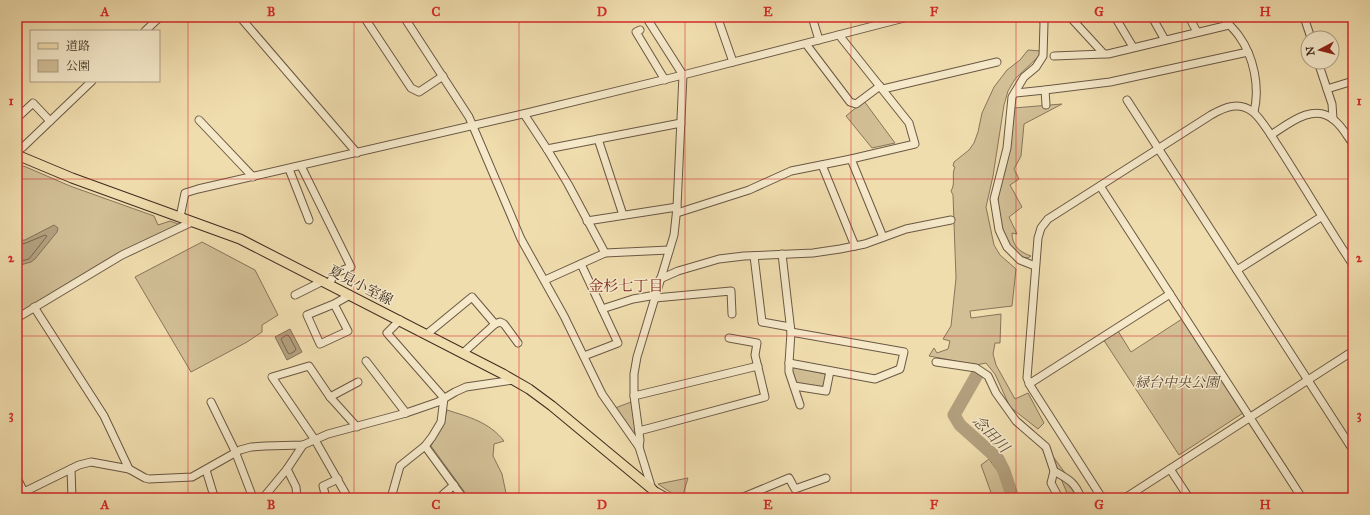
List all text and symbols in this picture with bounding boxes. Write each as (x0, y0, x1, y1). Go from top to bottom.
text: A (100, 4, 110, 20)
text: B (267, 4, 276, 20)
text: C (432, 4, 441, 20)
text: D (597, 4, 607, 20)
text: E (763, 4, 773, 20)
text: F (930, 4, 939, 20)
text: G (1094, 4, 1104, 20)
text: H (1259, 4, 1271, 20)
legend (30, 30, 160, 82)
north arrow (1300, 30, 1340, 70)
text: 道路 (66, 39, 90, 53)
text: N (1303, 45, 1318, 57)
text: 公園 (66, 59, 90, 73)
text: 1 (8, 93, 14, 109)
text: 1 (1356, 93, 1362, 109)
text: 2 (8, 250, 15, 266)
text: 2 (1356, 250, 1363, 266)
street label: 夏見小室線 (326, 262, 396, 309)
district label: 金杉七丁目 (588, 277, 664, 295)
park label: 緑台中央公園 (1135, 374, 1221, 391)
text: 3 (8, 407, 14, 423)
text: 3 (1356, 407, 1362, 423)
water label: 念田川 (969, 412, 1014, 458)
text: A (100, 497, 110, 513)
text: B (267, 497, 276, 513)
text: C (432, 497, 441, 513)
text: D (597, 497, 607, 513)
text: E (763, 497, 773, 513)
text: F (930, 497, 939, 513)
text: G (1094, 497, 1104, 513)
text: H (1259, 497, 1271, 513)

